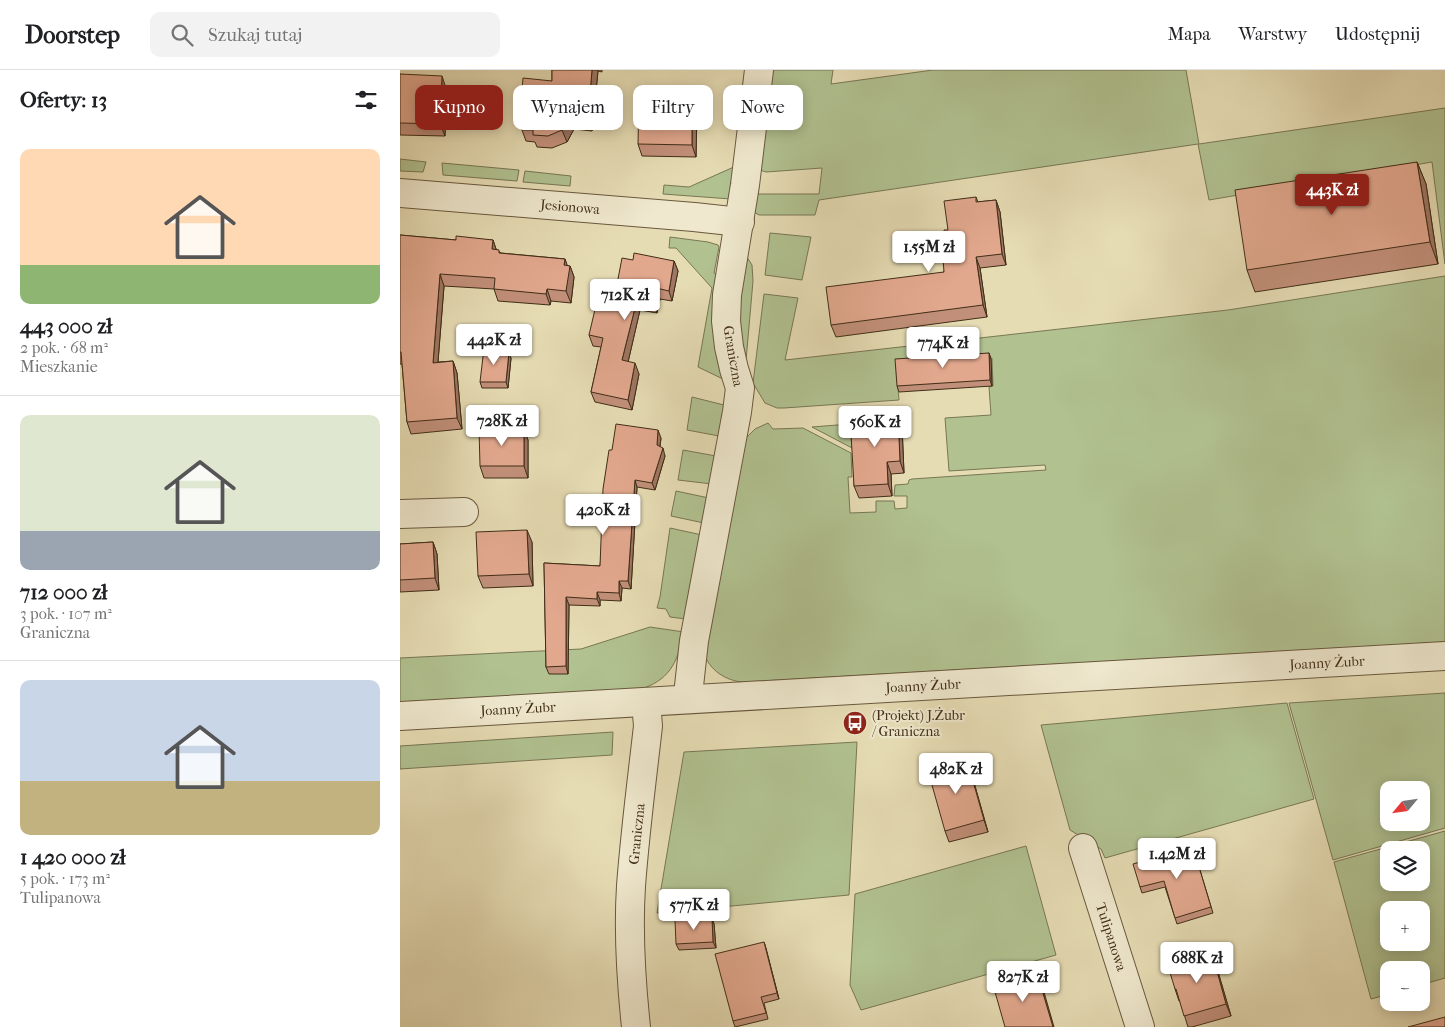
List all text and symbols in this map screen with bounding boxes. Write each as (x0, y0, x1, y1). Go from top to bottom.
search box (150, 12, 500, 57)
text: Doorstep (25, 21, 120, 49)
icon: search (168, 21, 196, 49)
text: Szukaj tutaj (208, 24, 302, 46)
text: Mapa (1168, 24, 1211, 45)
text: Warstwy (1239, 24, 1307, 45)
text: Udostępnij (1335, 24, 1420, 45)
chip: Kupno (415, 85, 503, 130)
chip: Wynajem (513, 85, 623, 130)
chip: Filtry (633, 85, 713, 130)
chip: Nowe (723, 85, 803, 130)
icon: filters (352, 86, 380, 114)
text: Oferty: 13 (20, 88, 107, 112)
pin: 443K zł (1286, 174, 1378, 216)
text: 443K zł (1306, 180, 1358, 199)
icon: home (155, 182, 245, 272)
street label: Jesionowa (539, 196, 601, 218)
pin: 1.55M zł (877, 230, 981, 273)
text: 1.55M zł (903, 237, 955, 256)
pin: 712K zł (579, 278, 671, 321)
text: 712K zł (601, 285, 649, 304)
text: 443 000 zł (20, 314, 112, 338)
pin: 442K zł (448, 324, 540, 366)
street label: Graniczna (719, 324, 747, 388)
pin: 774K zł (897, 326, 989, 369)
text: 442K zł (467, 330, 521, 349)
text: 774K zł (917, 333, 969, 352)
text: 2 pok. · 68 m² (20, 338, 108, 357)
text: Mieszkanie (20, 357, 98, 376)
pin: 728K zł (456, 404, 548, 447)
pin: 560K zł (829, 406, 921, 448)
text: 728K zł (477, 411, 527, 430)
text: 560K zł (850, 412, 900, 431)
icon: home (155, 447, 245, 537)
pin: 420K zł (557, 494, 649, 536)
text: 420K zł (576, 500, 630, 519)
text: 712 000 zł (20, 580, 107, 604)
text: 3 pok. · 107 m² (20, 604, 112, 623)
text: Graniczna (20, 623, 90, 642)
street label: Joanny Żubr (1288, 653, 1365, 674)
street label: Joanny Żubr (884, 676, 961, 697)
street label: Joanny Żubr (479, 699, 556, 720)
place label: (Projekt) J.Żubr / Graniczna (871, 707, 965, 740)
bus stop icon: (Projekt) J.Żubr / Graniczna (842, 710, 868, 736)
icon: home (155, 712, 245, 802)
pin: 482K zł (910, 752, 1002, 795)
text: 482K zł (930, 759, 982, 778)
north arrow (1380, 781, 1430, 831)
map controls (1380, 781, 1430, 1011)
street label: Graniczna (625, 802, 649, 865)
pin: 1.42M zł (1125, 838, 1229, 880)
button: layers (1380, 841, 1430, 891)
text: 1.42M zł (1149, 844, 1205, 863)
text: 1 420 000 zł (20, 845, 126, 869)
text: 5 pok. · 173 m² (20, 869, 110, 888)
text: Tulipanowa (20, 888, 101, 907)
pin: 577K zł (648, 888, 740, 931)
text: 577K zł (670, 895, 718, 914)
street label: Tulipanowa (1092, 901, 1130, 974)
button: + (1380, 901, 1430, 951)
pin: 688K zł (1151, 942, 1243, 984)
text: 688K zł (1171, 948, 1223, 967)
pin: 827K zł (977, 960, 1069, 1003)
button: − (1380, 961, 1430, 1011)
text: 827K zł (998, 967, 1048, 986)

